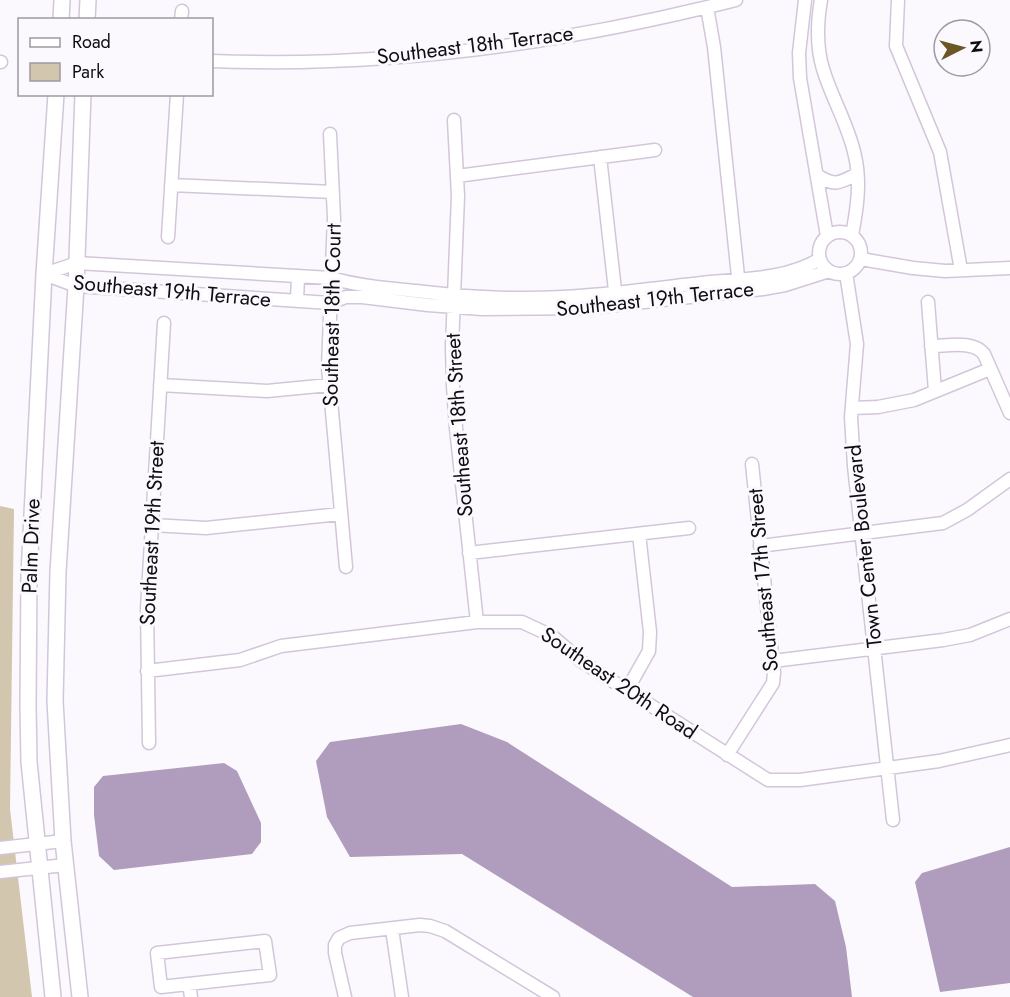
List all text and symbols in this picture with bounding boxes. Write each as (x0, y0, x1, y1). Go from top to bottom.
legend (18, 18, 213, 96)
street label: Southeast 18th Terrace (375, 18, 575, 72)
north arrow (932, 18, 992, 78)
text: Road (72, 29, 111, 55)
text: N (964, 39, 989, 54)
text: Park (72, 59, 104, 85)
street label: Southeast 18th Court (315, 223, 349, 407)
street label: Southeast 19th Terrace (72, 267, 272, 315)
street label: Southeast 19th Terrace (555, 274, 755, 324)
street label: Southeast 18th Street (438, 332, 480, 518)
street label: Southeast 19th Street (132, 440, 172, 626)
street label: Town Center Boulevard (838, 443, 890, 649)
street label: Southeast 17th Street (740, 487, 786, 673)
street label: Palm Drive (14, 498, 48, 594)
street label: Southeast 20th Road (535, 619, 703, 747)

